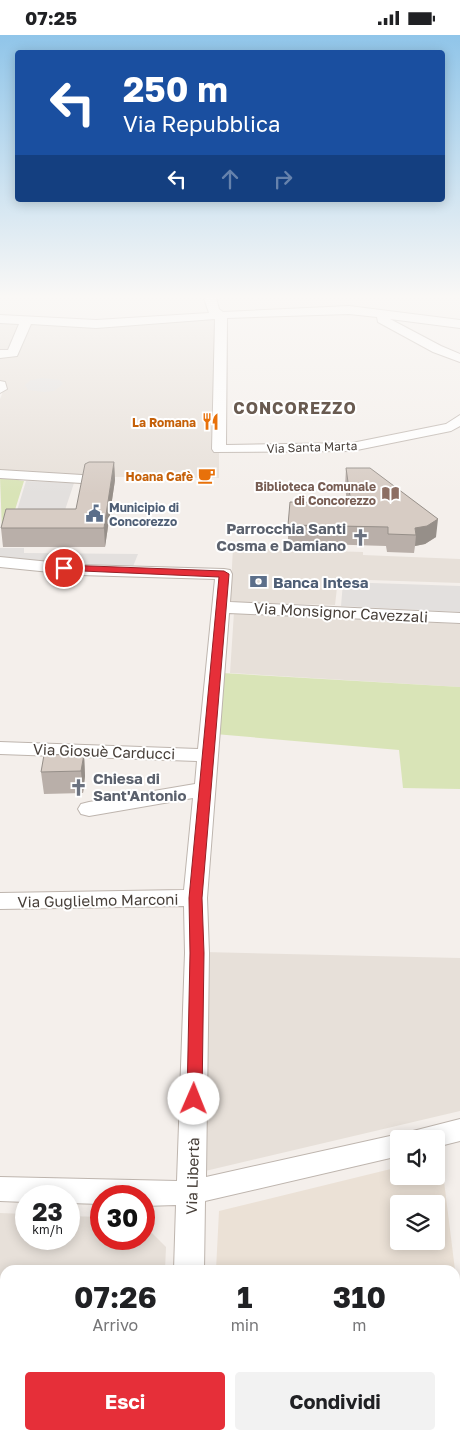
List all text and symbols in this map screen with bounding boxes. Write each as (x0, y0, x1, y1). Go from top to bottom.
text: 07:25 (25, 6, 77, 29)
text: 250 m (123, 68, 228, 110)
icon: left (40, 70, 105, 135)
text: Via Repubblica (123, 110, 280, 137)
icon: left (163, 165, 191, 193)
icon: ahead (216, 165, 244, 193)
icon: right (269, 165, 297, 193)
district label: CONCOREZZO (233, 398, 357, 418)
restaurant icon: La Romana (200, 412, 220, 432)
place label: La Romana (132, 415, 196, 430)
street label: Via Santa Marta (266, 438, 358, 456)
cafe icon: Hoana Cafè (197, 466, 217, 486)
place label: Hoana Cafè (126, 469, 193, 484)
place label: Biblioteca Comunale di Concorezzo (255, 479, 376, 508)
library icon: Biblioteca Comunale di Concorezzo (380, 483, 400, 503)
place label: Municipio di Concorezzo (109, 500, 179, 529)
public building icon: Municipio di Concorezzo (85, 504, 105, 524)
place label: Parrocchia Santi Cosma e Damiano (216, 519, 346, 554)
church icon: Parrocchia Santi Cosma e Damiano (350, 527, 370, 547)
pin (43, 547, 85, 589)
icon: arrive (50, 554, 78, 582)
bank icon: Banca Intesa (249, 572, 269, 592)
place label: Banca Intesa (273, 573, 369, 591)
street label: Via Monsignor Cavezzali (253, 598, 429, 626)
street label: Via Giosuè Carducci (33, 740, 175, 762)
place label: Chiesa di Sant'Antonio (93, 769, 186, 804)
church icon: Chiesa di Sant'Antonio (69, 777, 89, 797)
street label: Via Guglielmo Marconi (17, 890, 179, 910)
position arrow (167, 1072, 219, 1124)
map controls (390, 1130, 445, 1250)
button: sound (390, 1130, 445, 1185)
street label: Via Libertà (182, 1137, 202, 1215)
speed limit sign: 30 (90, 1185, 155, 1250)
button: layers (390, 1195, 445, 1250)
text: 23 (32, 1196, 63, 1227)
text: km/h (32, 1222, 63, 1237)
text: 07:26 (74, 1279, 157, 1315)
text: 1 (237, 1279, 253, 1315)
text: 310 (333, 1279, 386, 1315)
text: Arrivo (92, 1315, 138, 1335)
text: min (231, 1315, 259, 1335)
text: m (352, 1315, 367, 1335)
button: Esci (25, 1372, 225, 1430)
button: Condividi (235, 1372, 435, 1430)

